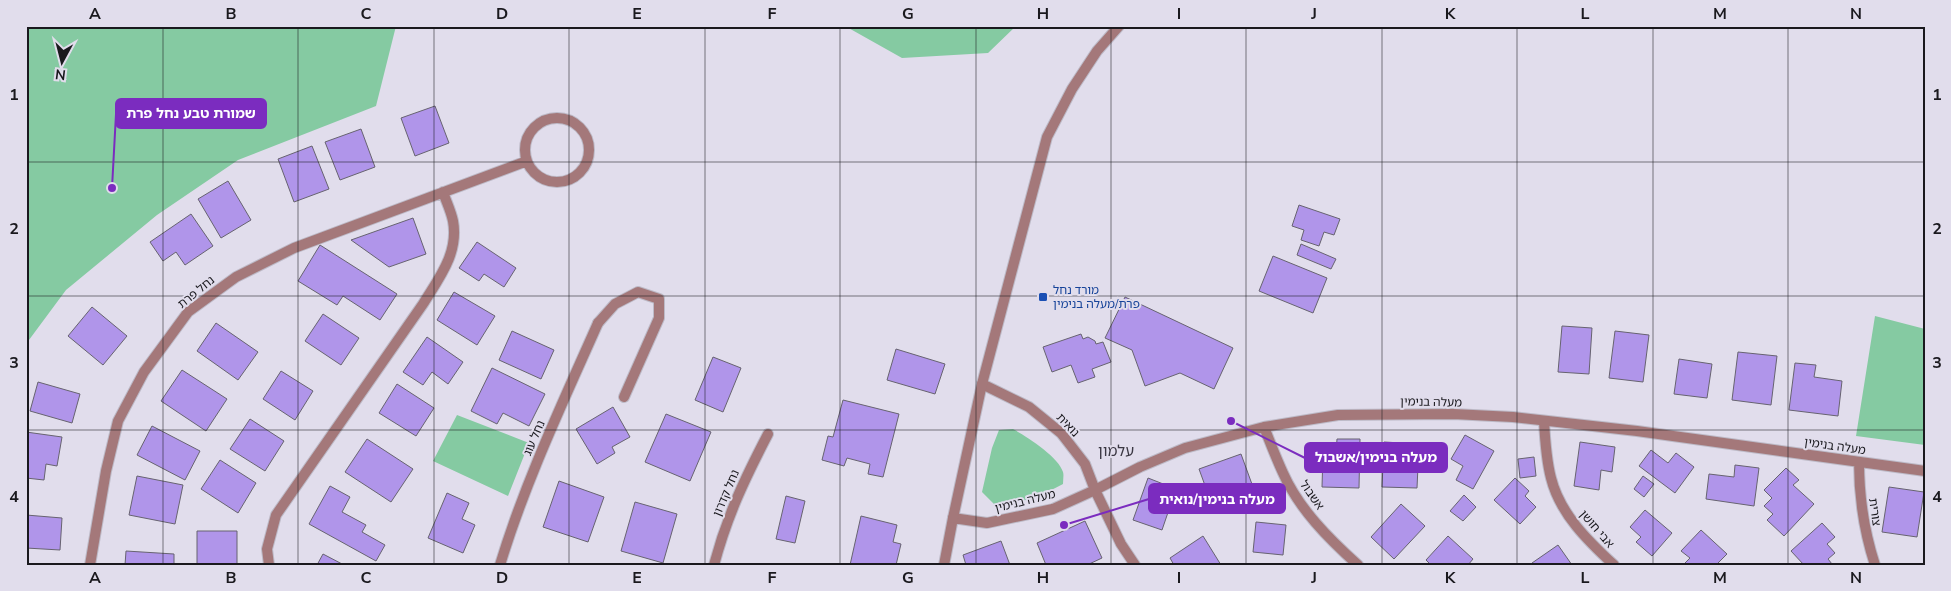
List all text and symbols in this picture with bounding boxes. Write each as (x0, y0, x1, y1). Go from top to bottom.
text: A (89, 3, 101, 25)
text: B (225, 3, 237, 25)
text: C (361, 3, 372, 25)
text: D (496, 3, 508, 25)
text: E (632, 3, 642, 25)
text: F (768, 3, 777, 25)
text: G (902, 3, 914, 25)
text: H (1037, 3, 1049, 25)
text: I (1177, 3, 1181, 25)
text: J (1310, 3, 1317, 25)
text: K (1445, 3, 1457, 25)
text: L (1581, 3, 1590, 25)
text: M (1713, 3, 1727, 25)
text: N (1850, 3, 1862, 25)
north arrow (38, 38, 88, 88)
text: N (54, 64, 67, 84)
text: 1 (9, 84, 19, 106)
text: 1 (1932, 84, 1942, 106)
callout: שמורת טבע נחל פרת (116, 99, 266, 128)
text: שמורת טבע נחל פרת (126, 104, 256, 123)
text: 2 (9, 218, 19, 240)
text: 2 (1932, 218, 1942, 240)
street label: נחל פרת (174, 272, 218, 312)
place label: מורד נחל פרת/מעלה בנימין (1053, 282, 1140, 312)
marker: מורד נחל פרת/מעלה בנימין (1037, 291, 1049, 303)
text: 3 (9, 352, 19, 374)
text: 3 (1932, 352, 1942, 374)
street label: מעלה בנימין (1400, 393, 1462, 411)
street label: נואית (1053, 410, 1083, 440)
street label: נחל עוג (519, 418, 549, 458)
street label: מעלה בנימין (1803, 434, 1867, 458)
district label: עלמון (1098, 441, 1134, 461)
callout: מעלה בנימין/אשבול (1305, 443, 1447, 472)
text: מעלה בנימין/אשבול (1315, 448, 1437, 467)
street label: נחל קדרון (709, 467, 743, 519)
street label: אשבול (1296, 477, 1328, 513)
callout: מעלה בנימין/נואית (1149, 484, 1285, 513)
text: 4 (9, 486, 19, 508)
street label: מעלה בנימין (993, 486, 1057, 516)
text: 4 (1932, 486, 1942, 508)
text: מעלה בנימין/נואית (1159, 490, 1275, 509)
street label: צורית (1865, 497, 1885, 527)
street label: אבי חושן (1576, 507, 1618, 552)
text: A (89, 567, 101, 589)
text: B (225, 567, 237, 589)
text: C (361, 567, 372, 589)
text: D (496, 567, 508, 589)
text: E (632, 567, 642, 589)
text: F (768, 567, 777, 589)
text: G (902, 567, 914, 589)
text: H (1037, 567, 1049, 589)
text: I (1177, 567, 1181, 589)
text: J (1310, 567, 1317, 589)
text: K (1445, 567, 1457, 589)
text: L (1581, 567, 1590, 589)
text: M (1713, 567, 1727, 589)
text: N (1850, 567, 1862, 589)

